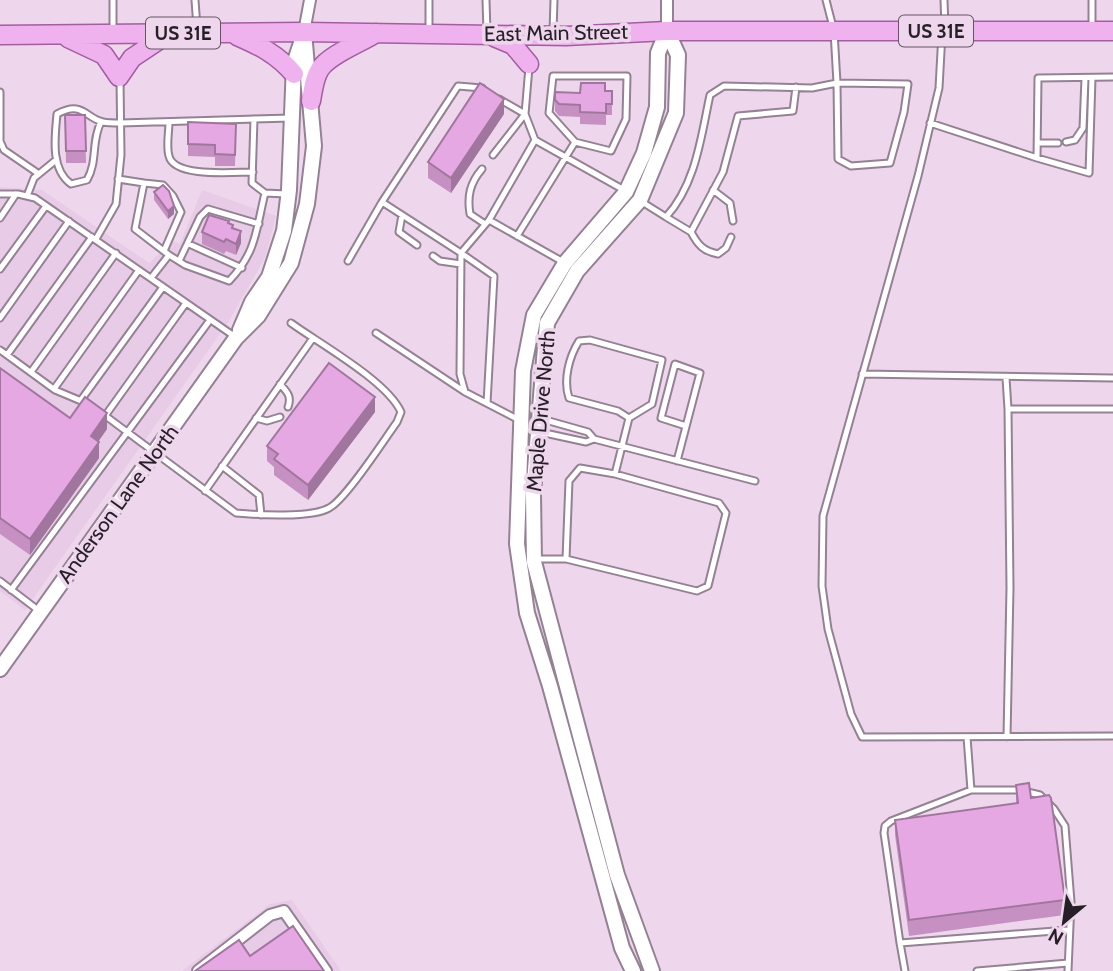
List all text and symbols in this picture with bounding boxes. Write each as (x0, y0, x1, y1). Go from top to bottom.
road number: US 31E (899, 16, 973, 46)
road number: US 31E (146, 18, 220, 48)
street label: East Main Street (484, 19, 628, 46)
street label: Maple Drive North (521, 329, 560, 493)
street label: Anderson Lane North (52, 420, 183, 588)
north arrow (1029, 887, 1099, 957)
text: N (1045, 923, 1067, 950)

